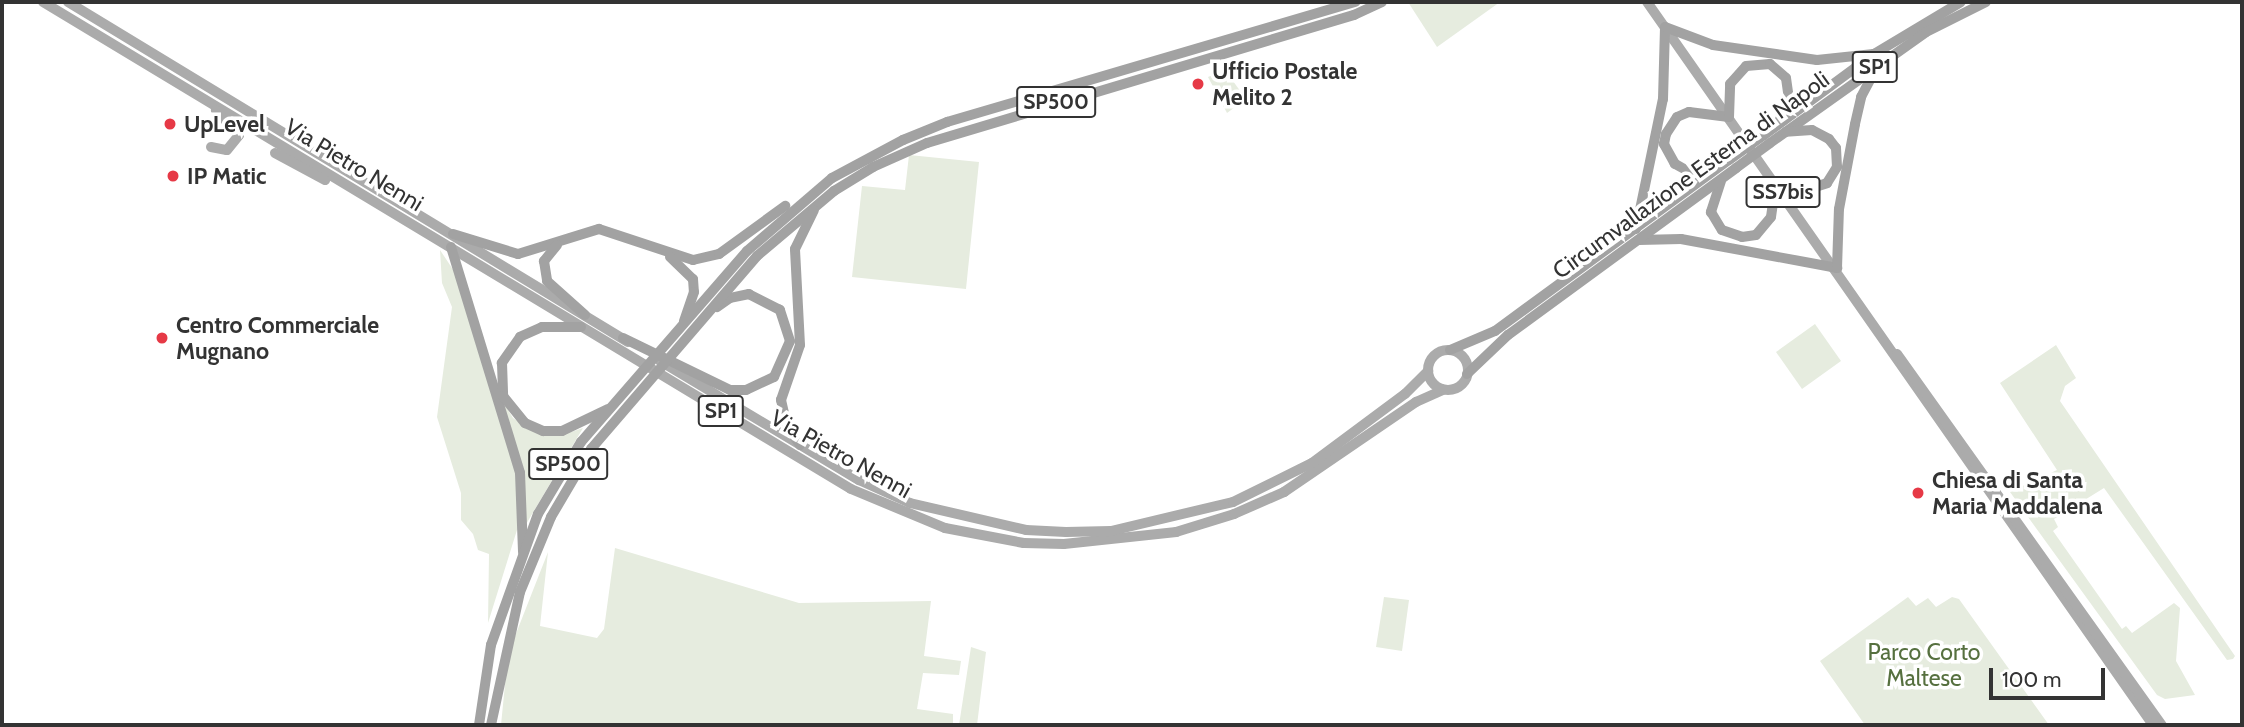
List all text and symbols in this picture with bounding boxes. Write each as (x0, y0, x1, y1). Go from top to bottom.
road number: SP1 (1850, 50, 1899, 84)
place label: Ufficio Postale Melito 2 (1212, 57, 1357, 111)
street label: Circumvallazione Esterna di Napoli (1547, 65, 1835, 285)
marker: Ufficio Postale Melito 2 (1190, 76, 1206, 92)
road number: SP500 (1016, 84, 1096, 119)
place label: UpLevel (184, 110, 265, 138)
street label: Via Pietro Nenni (280, 113, 428, 217)
marker: UpLevel (162, 116, 178, 132)
place label: IP Matic (187, 162, 267, 190)
marker: IP Matic (165, 168, 181, 184)
road number: SS7bis (1744, 174, 1822, 210)
place label: Centro Commerciale Mugnano (176, 311, 379, 365)
marker: Centro Commerciale Mugnano (154, 330, 170, 346)
road number: SP1 (696, 394, 746, 428)
street label: Via Pietro Nenni (766, 404, 916, 504)
road number: SP500 (528, 447, 608, 482)
place label: Chiesa di Santa Maria Maddalena (1932, 466, 2102, 520)
marker: Chiesa di Santa Maria Maddalena (1910, 485, 1926, 501)
park label: Parco Corto Maltese (1867, 638, 1981, 692)
scale bar (1992, 654, 2108, 698)
text: 100 m (2002, 667, 2061, 692)

